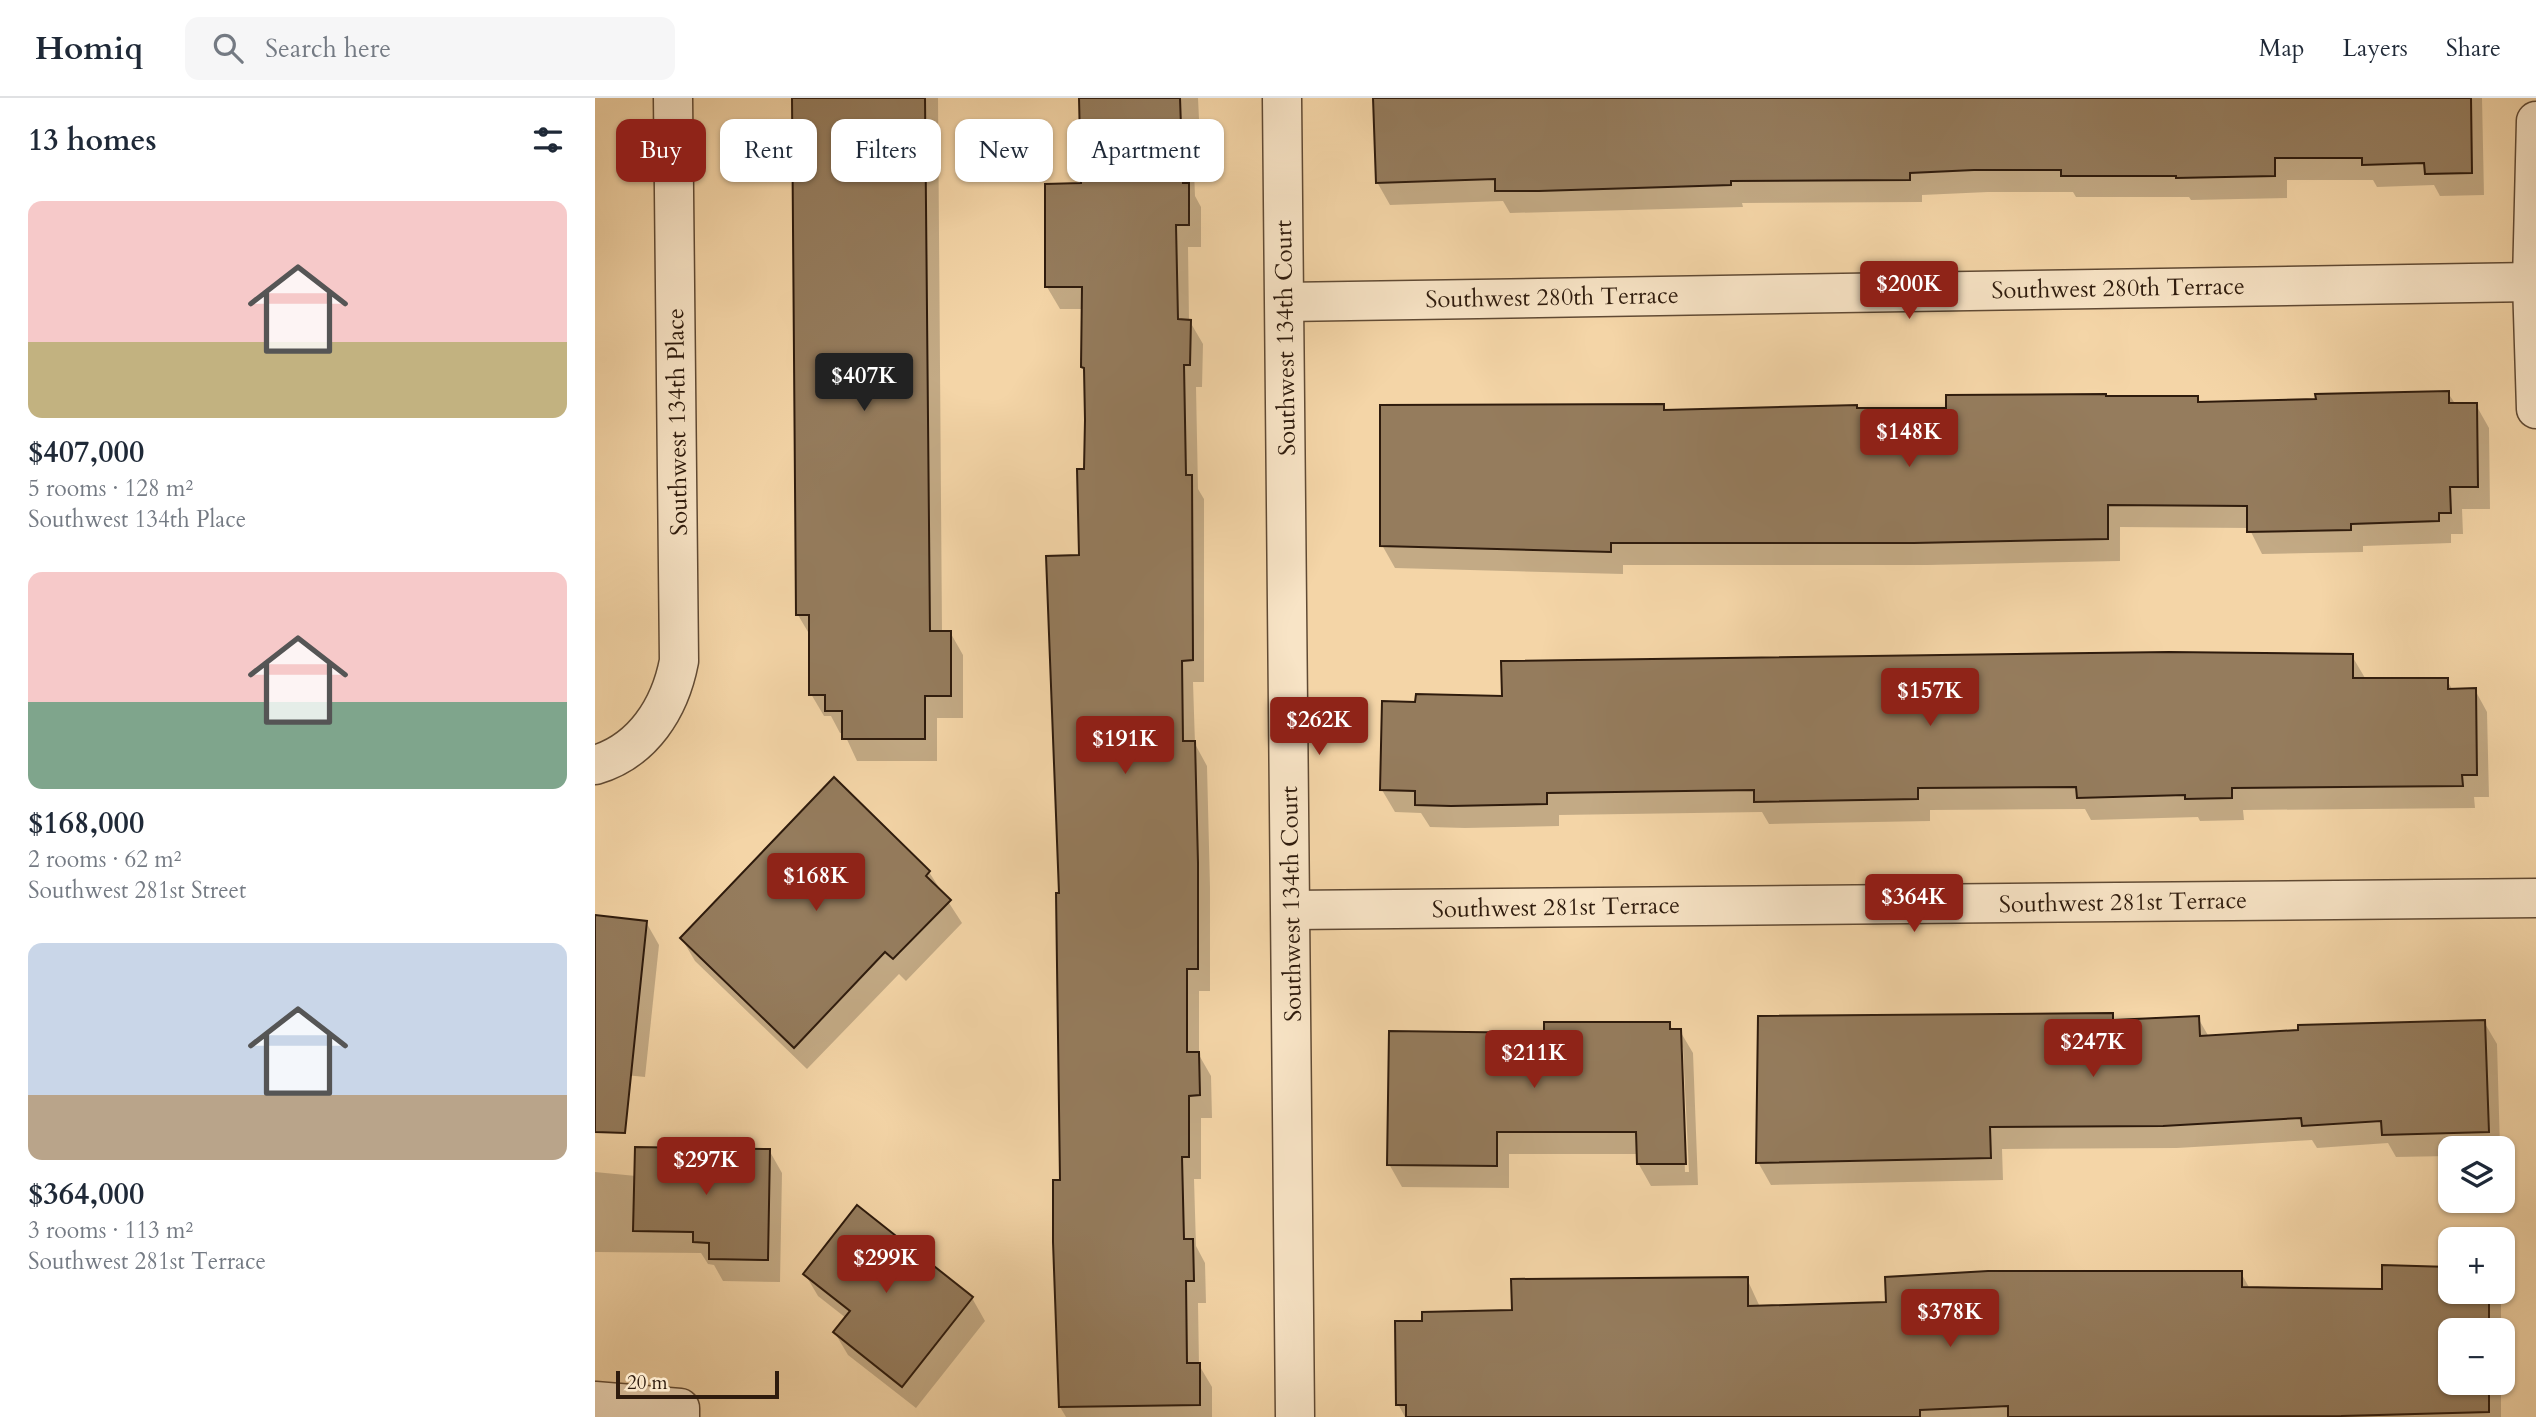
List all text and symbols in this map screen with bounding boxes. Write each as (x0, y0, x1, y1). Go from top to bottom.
search box (185, 17, 675, 80)
text: Homiq (35, 26, 143, 71)
icon: search (209, 29, 247, 67)
text: Search here (265, 31, 391, 66)
text: Map (2259, 32, 2305, 65)
text: Layers (2343, 32, 2408, 65)
text: Share (2446, 32, 2501, 65)
chip: Buy (616, 119, 706, 182)
chip: Rent (720, 119, 817, 182)
chip: Filters (831, 119, 941, 182)
chip: New (955, 119, 1053, 182)
chip: Apartment (1067, 119, 1224, 182)
text: 13 homes (28, 120, 157, 161)
icon: filters (529, 121, 567, 159)
street label: Southwest 134th Court (1267, 219, 1304, 456)
icon: home (235, 246, 361, 372)
pin: $200K (1860, 262, 1958, 321)
text: $200K (1876, 268, 1942, 299)
street label: Southwest 280th Terrace (1991, 270, 2245, 307)
street label: Southwest 280th Terrace (1425, 279, 1679, 316)
street label: Southwest 134th Place (659, 308, 696, 536)
pin: $407K (815, 354, 913, 413)
text: $407K (831, 360, 897, 391)
pin: $148K (1860, 410, 1958, 469)
text: $148K (1876, 416, 1942, 447)
text: $407,000 (28, 432, 144, 473)
text: 5 rooms · 128 m² (28, 473, 193, 504)
text: Southwest 134th Place (28, 504, 246, 535)
icon: home (235, 617, 361, 743)
pin: $157K (1881, 668, 1979, 728)
text: $157K (1897, 675, 1963, 706)
pin: $262K (1270, 698, 1368, 757)
text: $262K (1286, 704, 1352, 735)
pin: $191K (1076, 716, 1174, 776)
text: $191K (1092, 723, 1158, 754)
street label: Southwest 134th Court (1273, 785, 1310, 1022)
text: $168,000 (28, 803, 144, 844)
text: 2 rooms · 62 m² (28, 844, 181, 875)
pin: $168K (767, 854, 865, 913)
text: $168K (783, 860, 849, 891)
pin: $364K (1865, 874, 1963, 934)
text: Southwest 281st Street (28, 875, 246, 906)
text: $364K (1881, 881, 1947, 912)
street label: Southwest 281st Terrace (1999, 884, 2247, 921)
street label: Southwest 281st Terrace (1432, 889, 1680, 926)
icon: home (235, 988, 361, 1114)
pin: $247K (2044, 1020, 2142, 1079)
text: $247K (2060, 1026, 2126, 1057)
pin: $211K (1485, 1030, 1583, 1090)
text: $211K (1501, 1037, 1567, 1068)
map controls (2438, 1136, 2515, 1395)
button: layers (2438, 1136, 2515, 1213)
pin: $297K (657, 1138, 755, 1197)
text: $297K (673, 1144, 739, 1175)
text: $364,000 (28, 1174, 144, 1215)
text: 3 rooms · 113 m² (28, 1215, 193, 1246)
button: + (2438, 1227, 2515, 1304)
pin: $299K (837, 1236, 935, 1295)
text: $299K (853, 1242, 919, 1273)
text: Southwest 281st Terrace (28, 1246, 266, 1277)
pin: $378K (1901, 1290, 1999, 1349)
text: $378K (1917, 1296, 1983, 1327)
button: − (2438, 1318, 2515, 1395)
scale bar (616, 1368, 779, 1400)
text: 20 m (627, 1370, 668, 1396)

